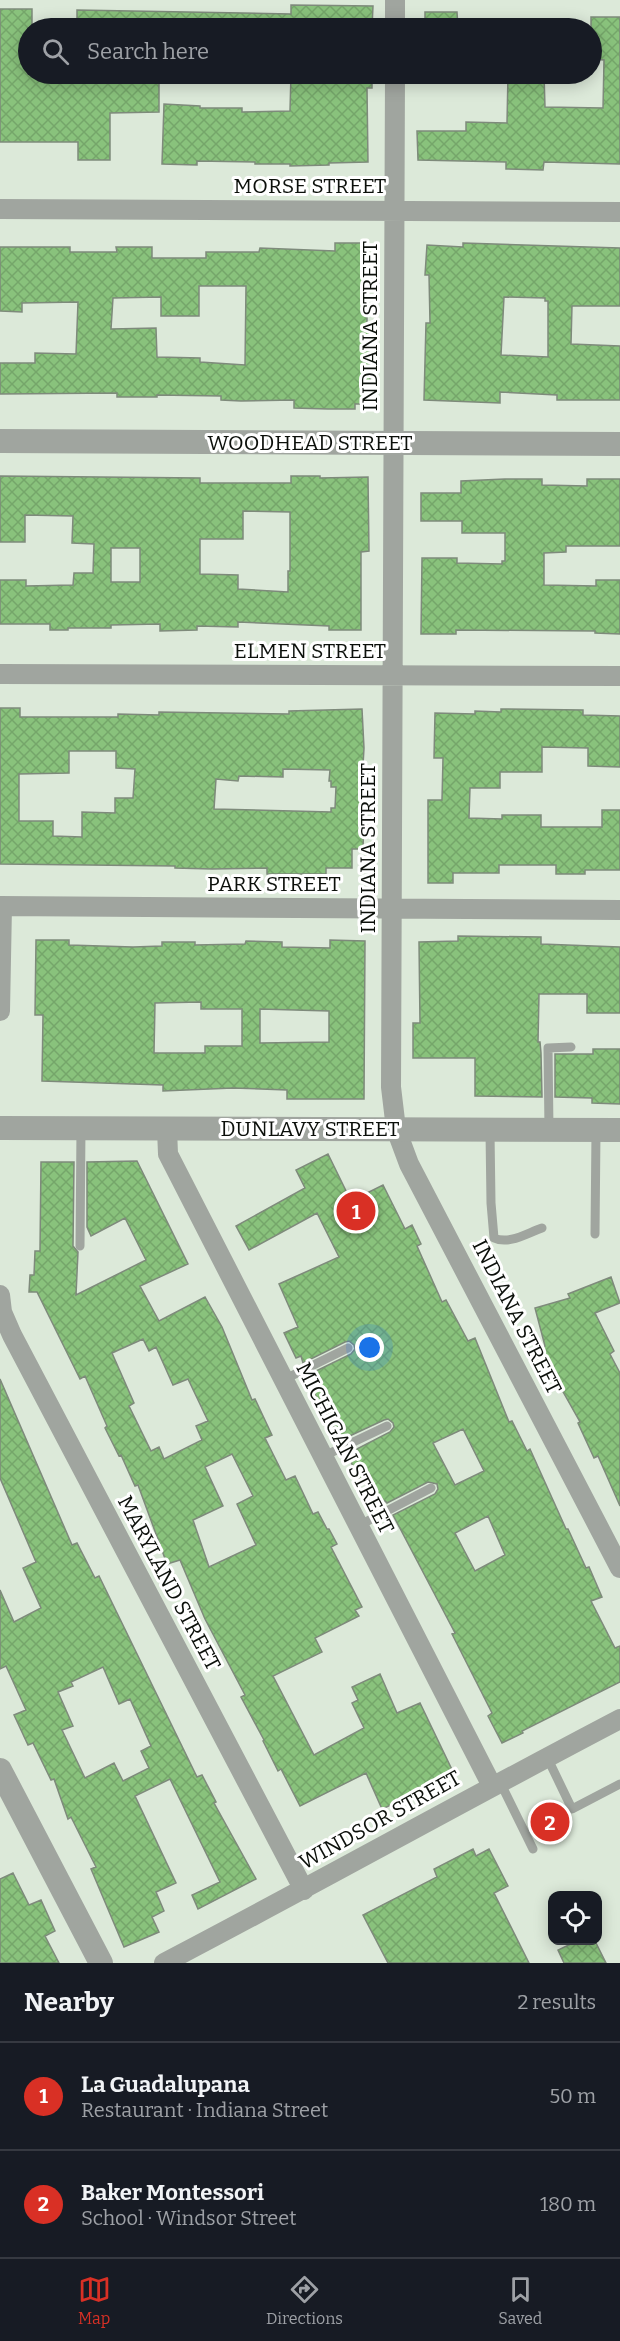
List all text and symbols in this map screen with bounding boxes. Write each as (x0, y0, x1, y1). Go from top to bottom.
search box (18, 18, 602, 84)
icon: search (39, 35, 72, 68)
text: Search here (87, 38, 209, 65)
street label: MORSE STREET (234, 173, 386, 199)
street label: INDIANA STREET (357, 241, 383, 411)
street label: WOODHEAD STREET (208, 430, 412, 456)
street label: ELMEN STREET (234, 638, 386, 664)
street label: INDIANA STREET (355, 763, 381, 933)
street label: PARK STREET (207, 871, 341, 897)
street label: DUNLAVY STREET (221, 1116, 399, 1142)
pin: 1 (336, 1188, 376, 1234)
street label: INDIANA STREET (467, 1235, 567, 1399)
your location (355, 1333, 384, 1362)
street label: MICHIGAN STREET (290, 1358, 400, 1538)
street label: MARYLAND STREET (112, 1491, 226, 1675)
street label: WINDSOR STREET (294, 1765, 466, 1875)
pin: 2 (530, 1800, 570, 1844)
map controls (548, 1891, 602, 1945)
button: locate (548, 1891, 602, 1945)
text: Nearby (24, 1987, 114, 2018)
text: 2 results (517, 1990, 596, 2014)
text: La Guadalupana (81, 2071, 250, 2098)
text: 1 (39, 2084, 48, 2108)
text: 50 m (549, 2084, 596, 2108)
text: Restaurant · Indiana Street (81, 2098, 328, 2122)
text: Baker Montessori (81, 2179, 264, 2206)
text: 2 (38, 2192, 49, 2216)
text: 180 m (540, 2192, 596, 2216)
text: School · Windsor Street (81, 2206, 296, 2230)
tab: Map (78, 2273, 111, 2328)
tab: Directions (266, 2273, 343, 2328)
tab: Saved (498, 2273, 542, 2328)

